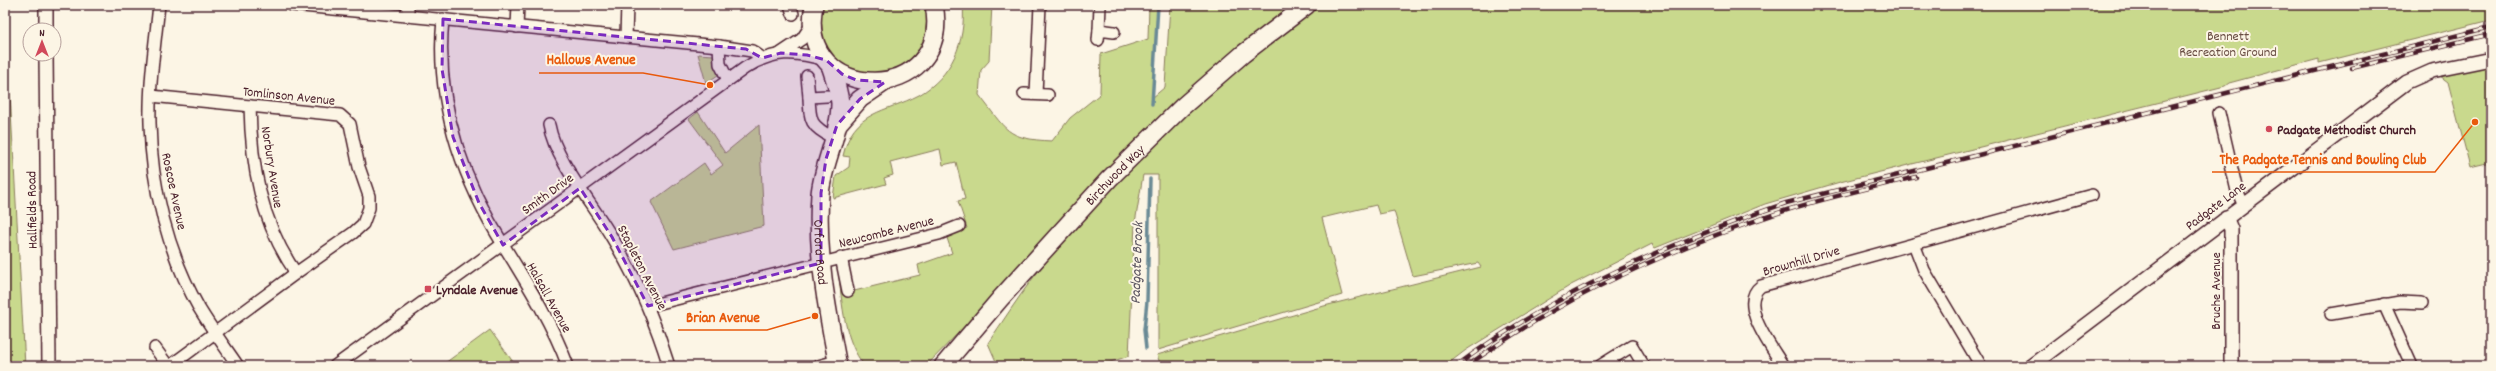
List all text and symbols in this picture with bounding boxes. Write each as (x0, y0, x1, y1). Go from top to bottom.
north arrow (22, 22, 62, 62)
text: N (39, 26, 45, 42)
park label: Bennett Recreation Ground (2179, 27, 2277, 63)
callout: Hallows Avenue (539, 46, 643, 73)
text: Hallows Avenue (547, 50, 636, 72)
street label: Tomlinson Avenue (242, 82, 336, 112)
place label: Padgate Methodist Church (2277, 121, 2416, 141)
marker: Padgate Methodist Church (2264, 124, 2274, 134)
street label: Norbury Avenue (255, 125, 287, 210)
street label: Birchwood Way (1081, 141, 1150, 211)
callout: The Padgate Tennis and Bowling Club (2212, 145, 2435, 172)
text: The Padgate Tennis and Bowling Club (2220, 150, 2427, 172)
street label: Roscoe Avenue (155, 151, 191, 232)
street label: Smith Drive (518, 169, 578, 220)
street label: Hallfields Road (22, 171, 44, 249)
street label: Padgate Lane (2182, 177, 2251, 236)
street label: Newcombe Avenue (837, 211, 936, 254)
street label: Orford Road (807, 219, 832, 286)
water label: Padgate Brook (1126, 220, 1150, 305)
street label: Stapleton Avenue (611, 222, 671, 314)
street label: Brownhill Drive (1761, 241, 1842, 282)
street label: Bruche Avenue (2207, 252, 2227, 330)
street label: Halsall Avenue (521, 259, 576, 337)
place label: Lyndale Avenue (436, 281, 518, 301)
marker: Lyndale Avenue (423, 284, 433, 294)
callout: Brian Avenue (678, 303, 767, 330)
text: Brian Avenue (686, 308, 760, 330)

